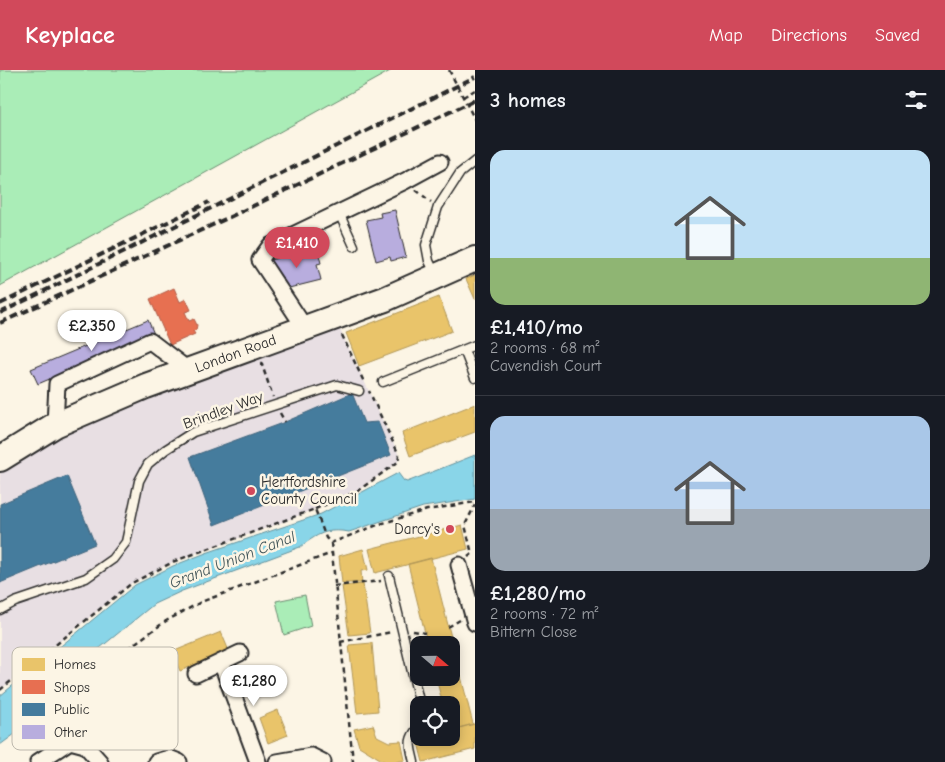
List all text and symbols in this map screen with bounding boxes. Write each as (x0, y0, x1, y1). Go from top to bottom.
text: Keyplace (25, 21, 115, 49)
text: Map (709, 25, 743, 46)
text: Directions (771, 25, 847, 46)
text: Saved (875, 25, 920, 46)
icon: filters (902, 86, 930, 114)
text: 3 homes (490, 88, 566, 112)
icon: home (665, 183, 755, 273)
pin: £1,410 (256, 226, 338, 269)
text: £1,410 (276, 234, 318, 252)
pin: £2,350 (51, 310, 133, 352)
text: £1,410/mo (490, 315, 583, 339)
text: £2,350 (68, 317, 116, 335)
street label: London Road (193, 330, 279, 376)
text: 2 rooms · 68 m² (490, 339, 600, 357)
text: Cavendish Court (490, 357, 601, 375)
street label: Brindley Way (181, 387, 266, 433)
icon: home (665, 448, 755, 538)
place label: Hertfordshire County Council (261, 473, 357, 508)
marker: Hertfordshire County Council (245, 485, 257, 497)
place label: Darcy's (394, 520, 440, 538)
marker: Darcy's (444, 523, 456, 535)
water label: Grand Union Canal (167, 527, 298, 592)
text: £1,280/mo (490, 581, 586, 605)
text: 2 rooms · 72 m² (490, 605, 599, 623)
text: Bittern Close (490, 623, 577, 641)
north arrow (410, 636, 460, 686)
map controls (410, 636, 460, 746)
legend (12, 647, 178, 750)
text: Homes (54, 656, 96, 673)
pin: £1,280 (213, 664, 295, 707)
text: £1,280 (231, 672, 277, 690)
text: Shops (54, 679, 90, 696)
button: locate (410, 696, 460, 746)
text: Public (54, 701, 90, 718)
text: Other (54, 724, 88, 741)

